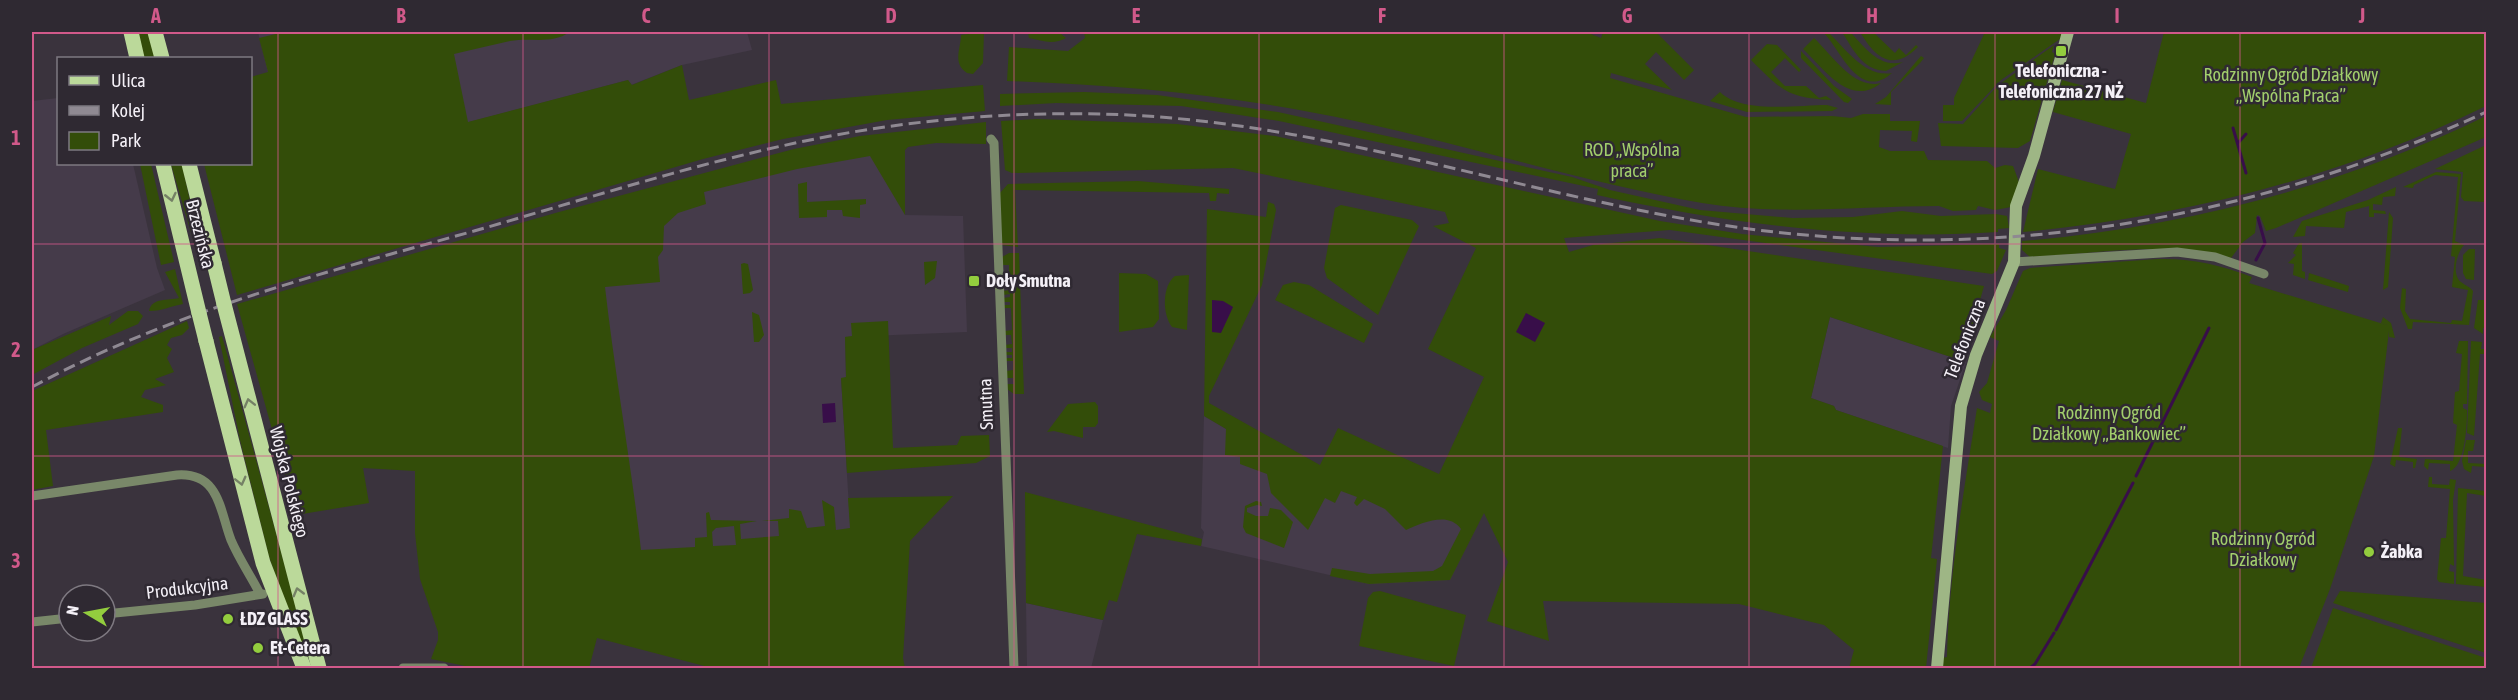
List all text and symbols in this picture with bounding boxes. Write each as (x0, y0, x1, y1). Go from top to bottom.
text: A (150, 4, 161, 27)
text: B (396, 4, 406, 27)
text: C (642, 4, 651, 27)
text: D (885, 4, 897, 27)
text: E (1132, 4, 1141, 27)
text: F (1378, 4, 1386, 27)
text: G (1622, 4, 1633, 27)
text: H (1866, 4, 1878, 27)
text: I (2114, 4, 2120, 27)
text: J (2358, 4, 2365, 27)
marker: Telefoniczna - Telefoniczna 27 NŻ (2054, 44, 2068, 58)
legend (57, 57, 252, 165)
place label: Telefoniczna - Telefoniczna 27 NŻ (1999, 60, 2124, 102)
park label: Rodzinny Ogród Działkowy „Wspólna Praca” (2204, 64, 2378, 106)
text: Ulica (111, 70, 146, 91)
text: Kolej (111, 100, 145, 121)
text: 1 (11, 126, 21, 149)
text: Park (111, 130, 141, 151)
park label: ROD „Wspólna praca” (1584, 139, 1680, 181)
one-way arrow (163, 192, 176, 202)
street label: Brzezińska (182, 197, 219, 271)
place label: Doły Smutna (986, 270, 1071, 291)
marker: Doły Smutna (967, 274, 981, 288)
street label: Telefoniczna (1940, 296, 1989, 382)
text: 2 (11, 338, 21, 361)
street label: Smutna (974, 378, 997, 430)
one-way arrow (244, 398, 257, 408)
park label: Rodzinny Ogród Działkowy „Bankowiec” (2032, 402, 2186, 444)
street label: Wojska Polskiego (266, 424, 313, 540)
one-way arrow (233, 476, 246, 486)
park label: Rodzinny Ogród Działkowy (2211, 528, 2315, 570)
place label: Żabka (2381, 541, 2422, 562)
marker: Żabka (2362, 545, 2376, 559)
text: 3 (11, 549, 21, 572)
street label: Produkcyjna (145, 572, 229, 603)
north arrow (57, 583, 117, 643)
one-way arrow (293, 587, 305, 598)
text: N (63, 604, 82, 617)
place label: ŁDZ GLASS (240, 608, 308, 629)
marker: ŁDZ GLASS (221, 612, 235, 626)
place label: Et-Cetera (270, 637, 330, 658)
marker: Et-Cetera (251, 641, 265, 655)

